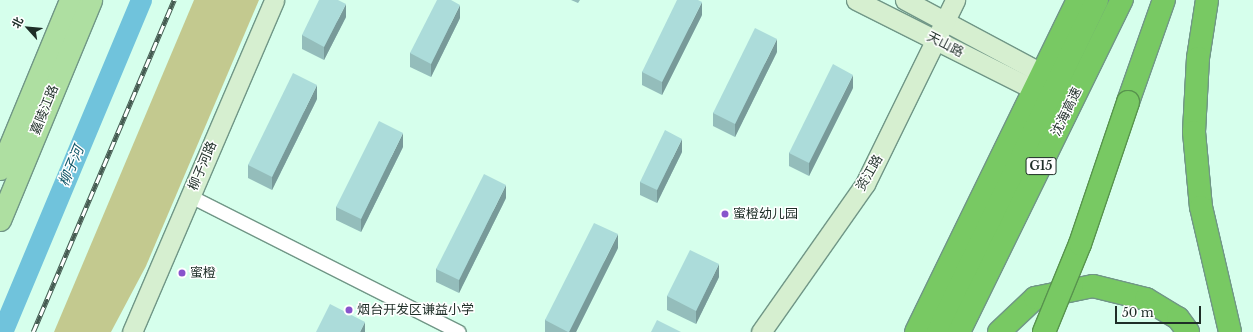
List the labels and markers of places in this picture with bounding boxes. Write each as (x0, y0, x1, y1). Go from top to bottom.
place label: 蜜橙幼儿园 (733, 206, 798, 222)
marker: 蜜橙幼儿园 (720, 209, 730, 219)
place label: 蜜橙 (190, 265, 216, 281)
marker: 蜜橙 (177, 268, 187, 278)
place label: 烟台开发区谦益小学 (357, 302, 474, 318)
marker: 烟台开发区谦益小学 (344, 305, 354, 315)

